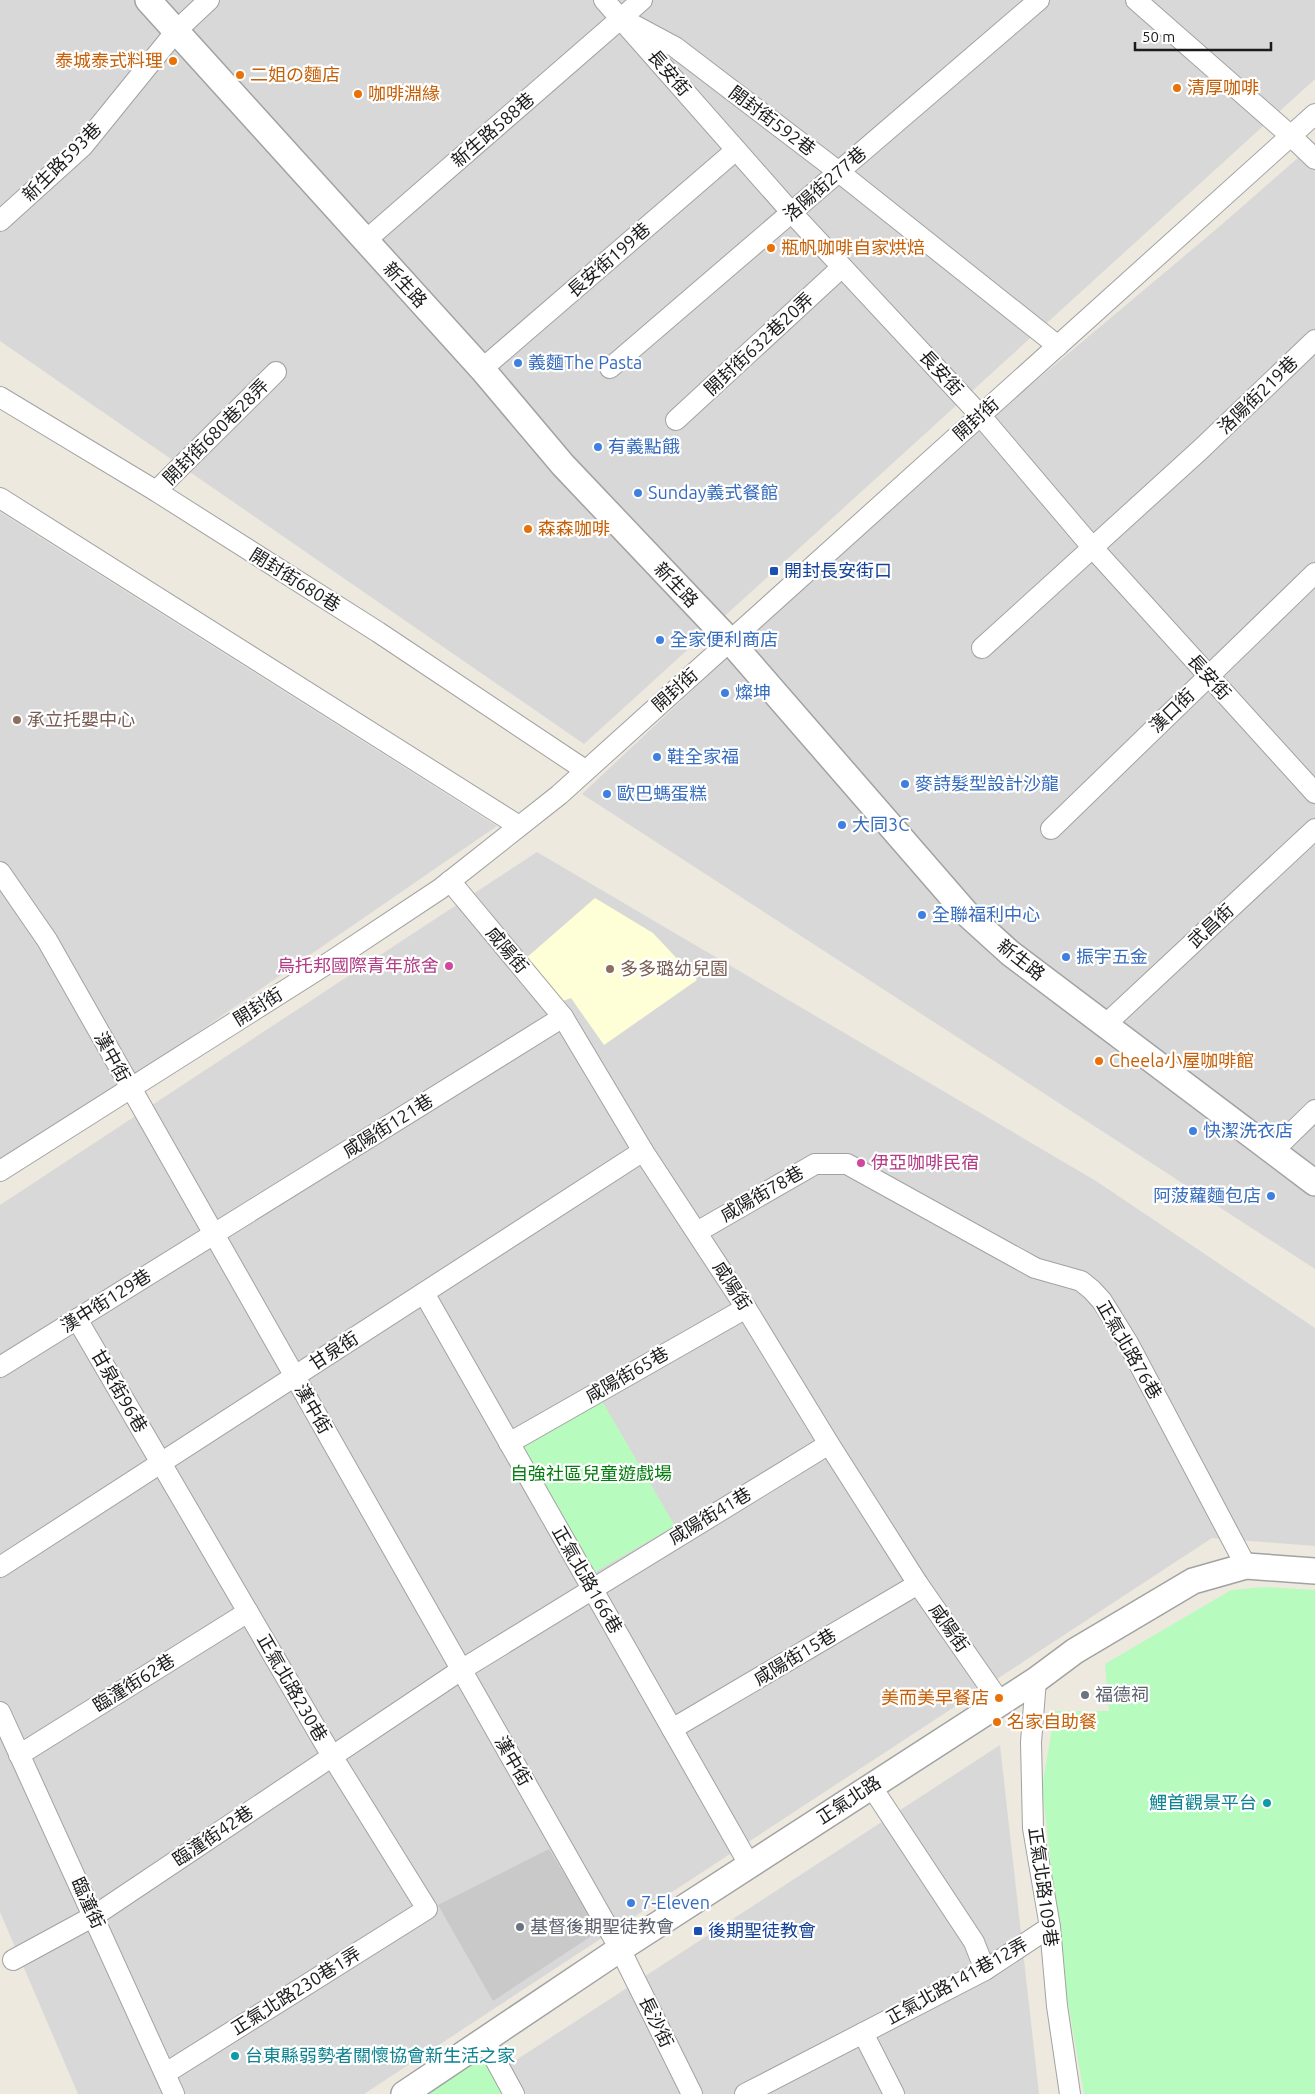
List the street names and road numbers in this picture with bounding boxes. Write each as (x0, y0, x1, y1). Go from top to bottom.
street label: 長安街 (644, 45, 695, 99)
street label: 開封街592巷 (726, 81, 820, 159)
street label: 新生路588巷 (447, 88, 538, 170)
street label: 新生路593巷 (18, 118, 105, 205)
street label: 洛陽街277巷 (779, 142, 870, 224)
street label: 長安街199巷 (563, 218, 654, 300)
street label: 新生路 (380, 258, 431, 311)
street label: 開封街632巷20弄 (700, 288, 817, 399)
street label: 長安街 (916, 346, 967, 399)
street label: 洛陽街219巷 (1214, 351, 1301, 437)
street label: 開封街680巷28弄 (158, 374, 272, 488)
street label: 開封街 (949, 393, 1002, 444)
street label: 開封街680巷 (247, 544, 344, 615)
street label: 新生路 (651, 558, 703, 611)
street label: 長安街 (1184, 650, 1235, 703)
street label: 開封街 (648, 664, 701, 715)
street label: 漢口街 (1145, 684, 1198, 736)
street label: 武昌街 (1184, 900, 1237, 951)
street label: 咸陽街 (483, 922, 533, 976)
street label: 新生路 (994, 935, 1049, 984)
street label: 開封街 (229, 983, 286, 1029)
street label: 漢中街 (91, 1028, 135, 1085)
street label: 咸陽街121巷 (339, 1090, 436, 1161)
street label: 咸陽街78巷 (717, 1161, 806, 1225)
street label: 咸陽街 (710, 1257, 756, 1314)
street label: 漢中街129巷 (57, 1265, 154, 1336)
street label: 正氣北路76巷 (1094, 1297, 1166, 1402)
street label: 甘泉街 (305, 1327, 362, 1373)
street label: 咸陽街65巷 (582, 1342, 671, 1406)
street label: 甘泉街96巷 (88, 1346, 152, 1435)
street label: 漢中街 (292, 1380, 336, 1437)
street label: 咸陽街41巷 (665, 1483, 754, 1547)
street label: 正氣北路166巷 (549, 1522, 627, 1637)
street label: 咸陽街 (926, 1600, 973, 1655)
street label: 咸陽街15巷 (750, 1624, 839, 1688)
street label: 正氣北路230巷 (254, 1630, 332, 1745)
street label: 臨潼街62巷 (89, 1649, 178, 1715)
street label: 漢中街 (492, 1732, 536, 1789)
street label: 正氣北路 (813, 1771, 884, 1827)
street label: 臨潼街42巷 (169, 1801, 256, 1869)
street label: 正氣北路109巷 (1026, 1826, 1062, 1948)
street label: 臨潼街 (68, 1874, 109, 1931)
street label: 正氣北路141巷12弄 (882, 1933, 1031, 2027)
street label: 正氣北路230巷1弄 (227, 1942, 364, 2038)
street label: 長沙街 (636, 1993, 678, 2050)

